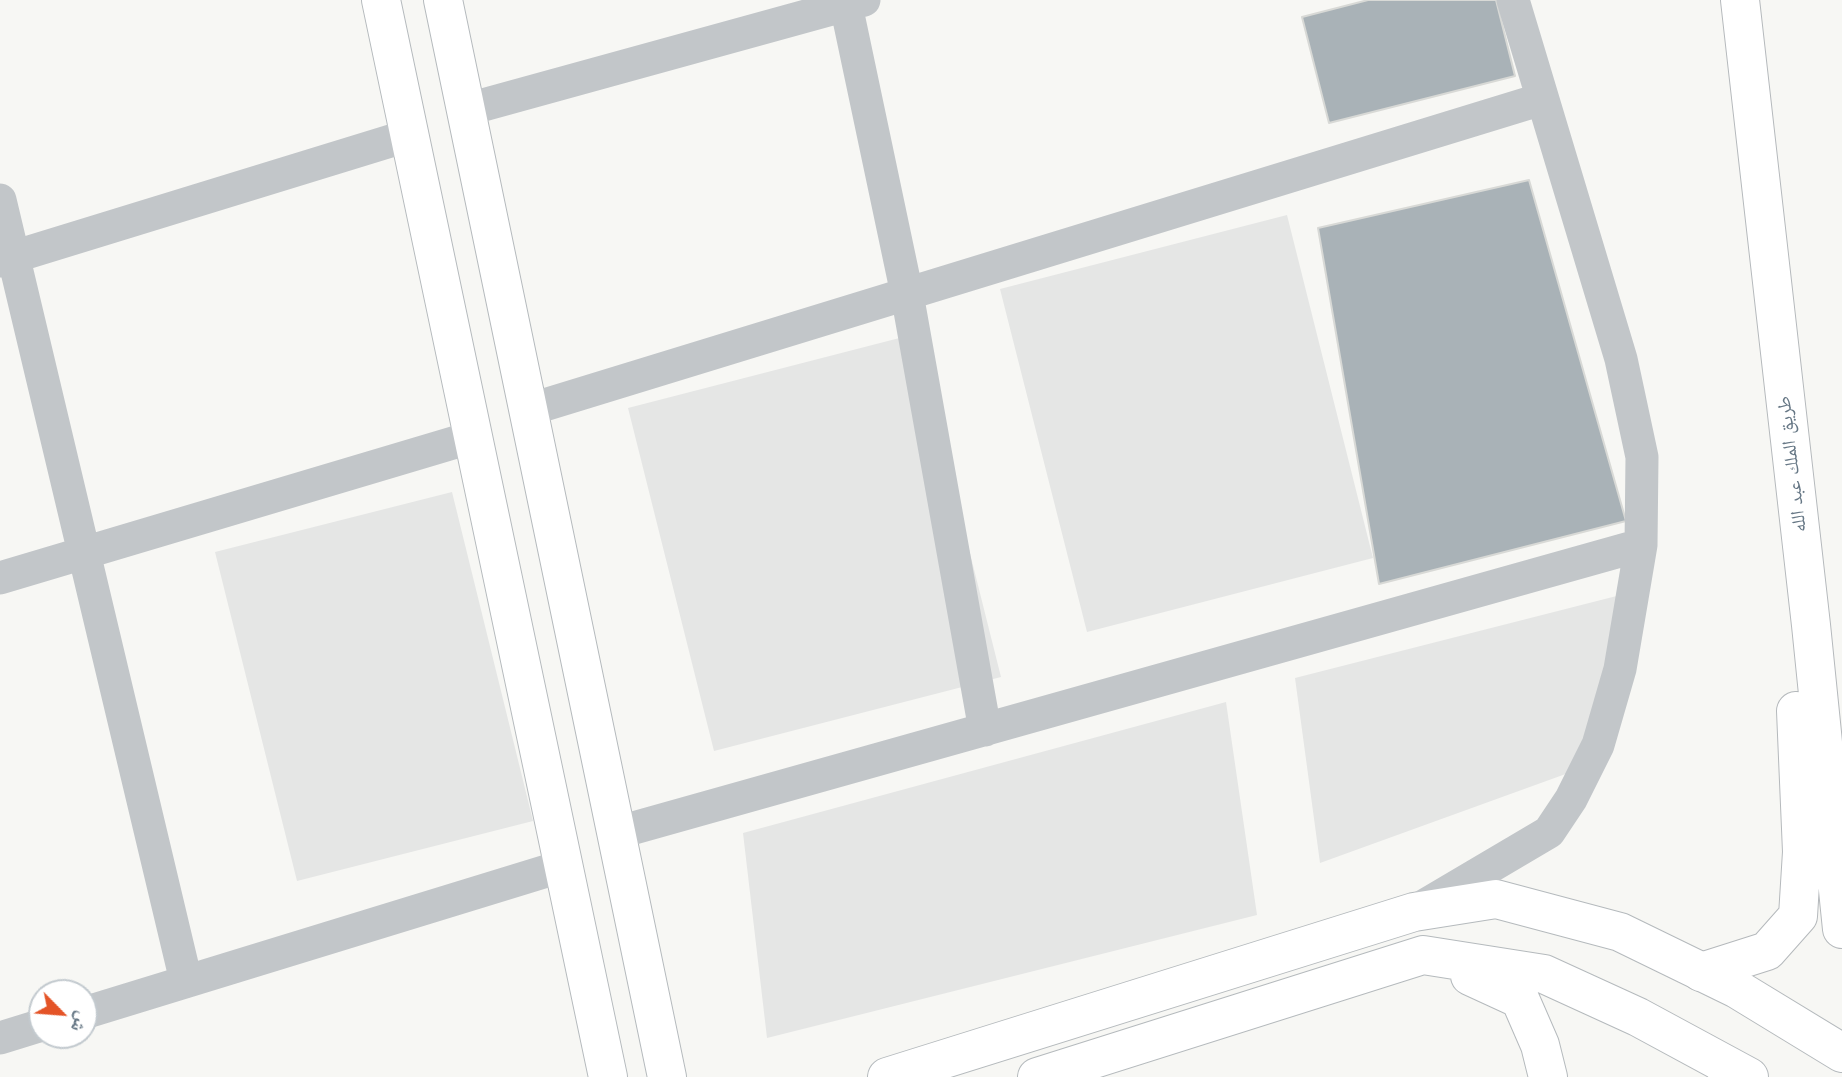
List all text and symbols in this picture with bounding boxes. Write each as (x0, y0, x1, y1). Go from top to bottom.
street label: طريق الملك عبد الله (1773, 395, 1813, 533)
north arrow (28, 979, 98, 1049)
text: ش (64, 1007, 97, 1037)

